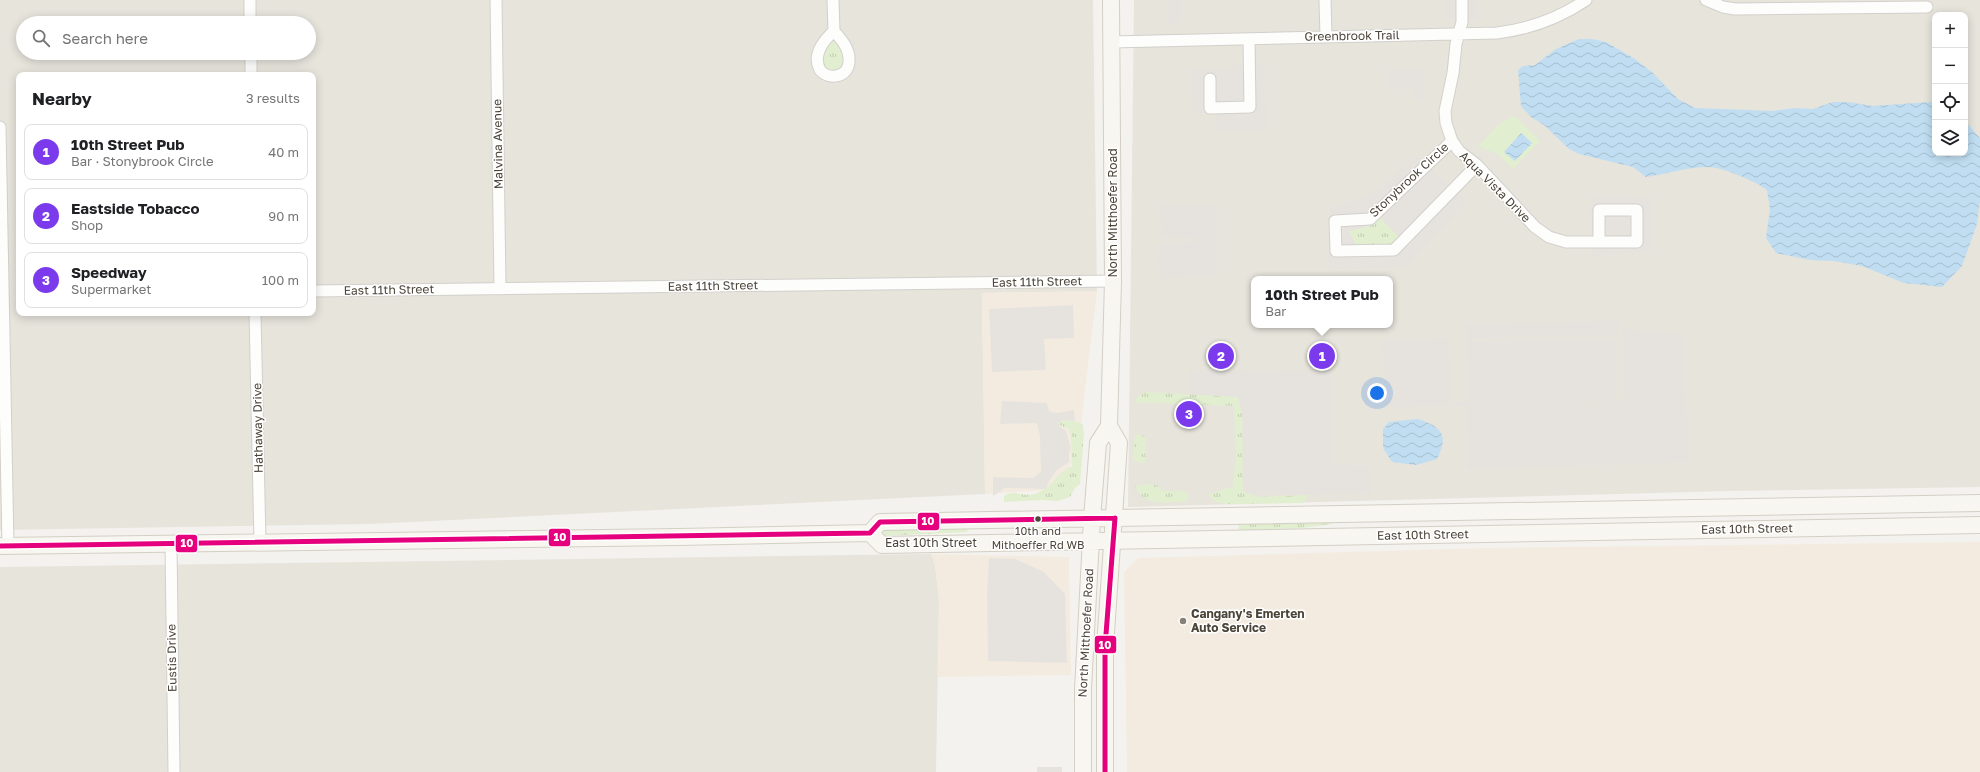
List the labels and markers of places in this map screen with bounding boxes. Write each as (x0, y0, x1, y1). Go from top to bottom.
pin: 2 (1208, 341, 1234, 371)
pin: 1 (1309, 341, 1335, 371)
pin: 3 (1176, 399, 1202, 429)
marker: 10th and Mithoeffer Rd WB (1033, 514, 1043, 524)
place label: 10th and Mithoeffer Rd WB (992, 524, 1084, 551)
place label: Cangany's Emerten Auto Service (1191, 606, 1305, 635)
marker: Cangany's Emerten Auto Service (1178, 616, 1188, 626)

